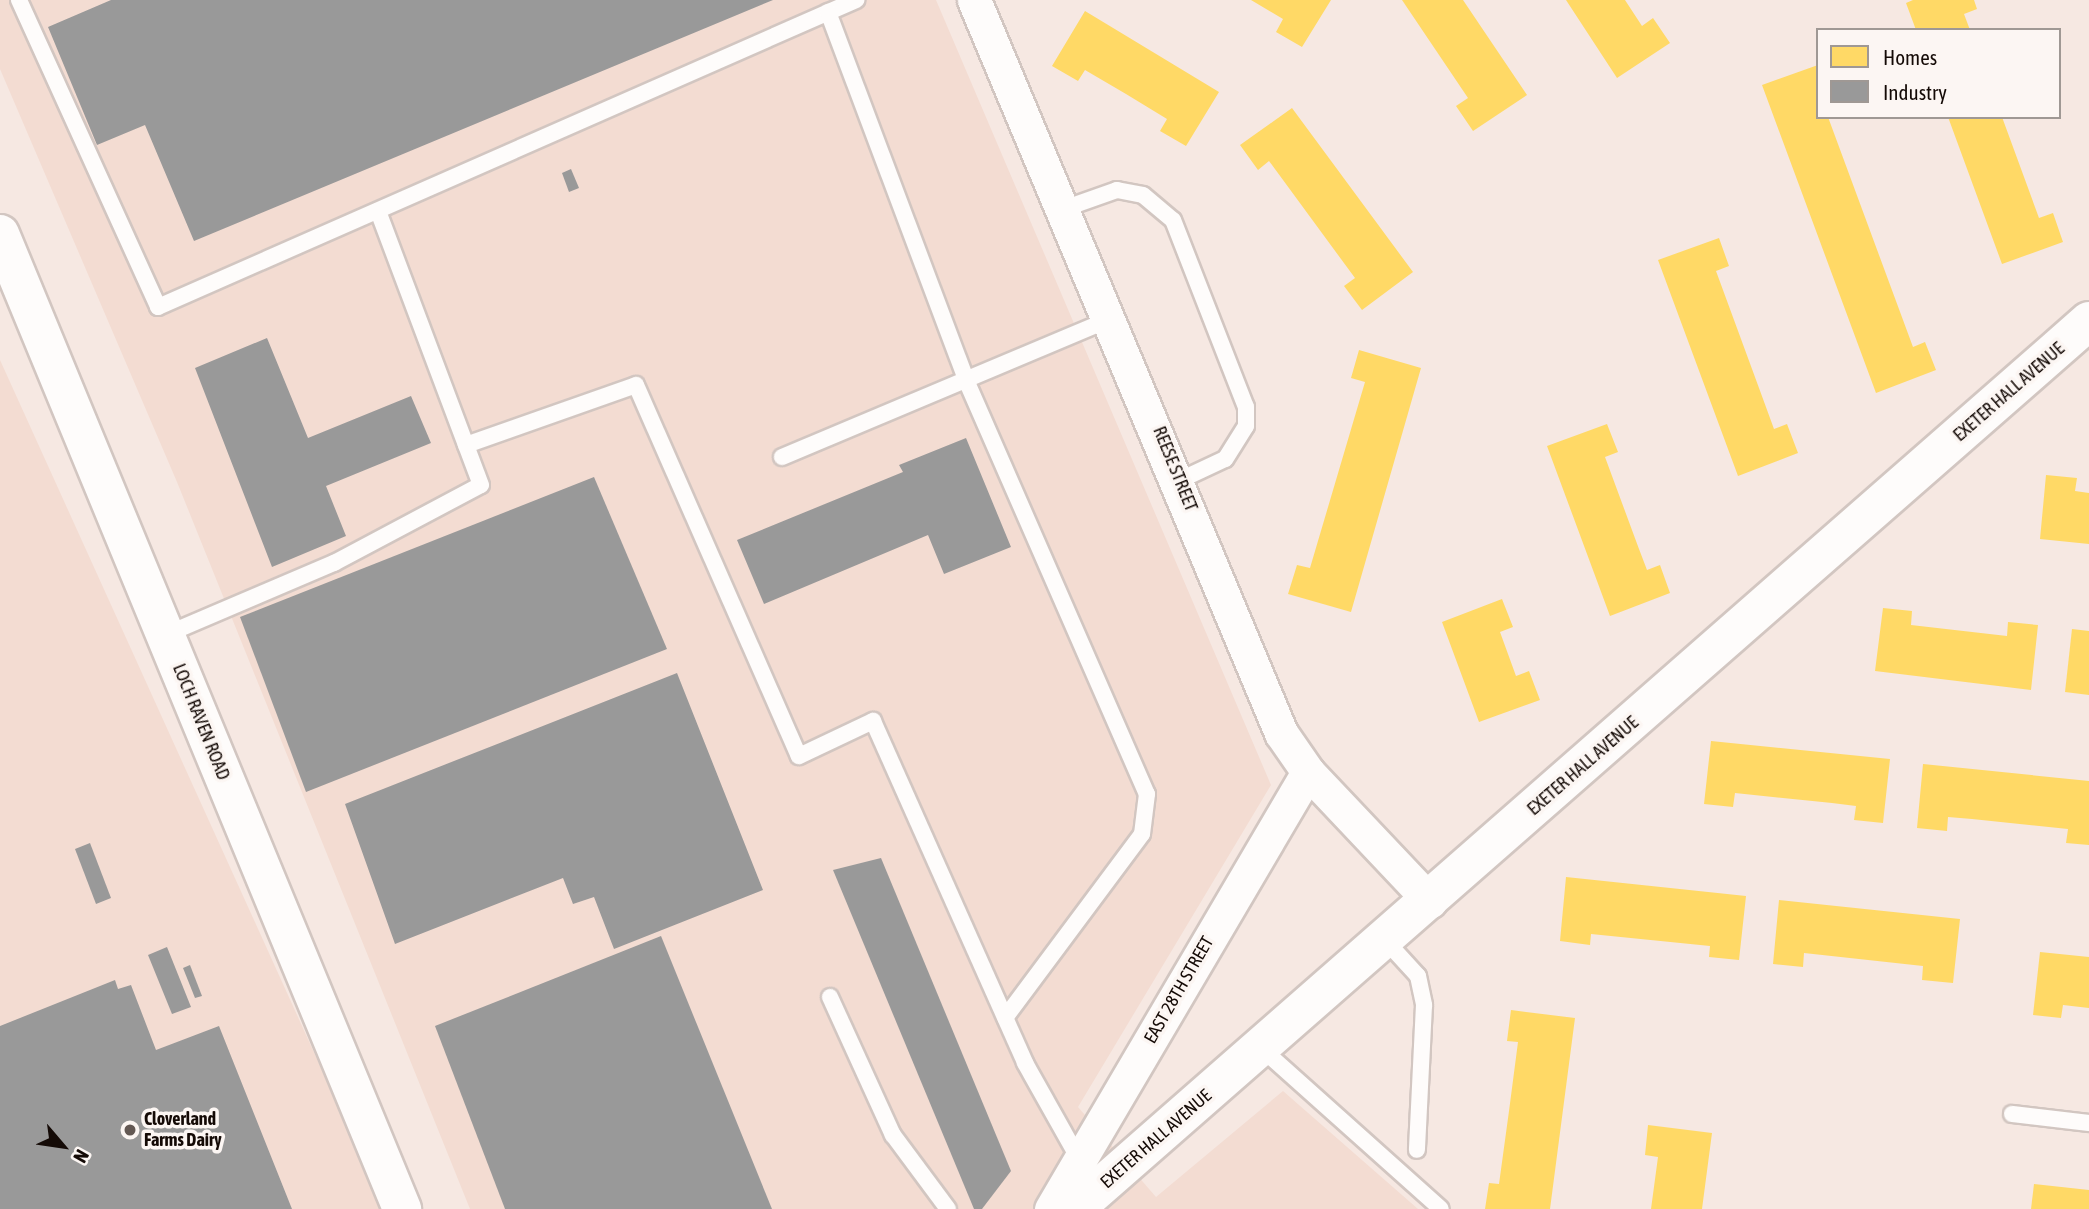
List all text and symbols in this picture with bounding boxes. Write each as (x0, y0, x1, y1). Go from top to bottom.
legend (1816, 28, 2061, 119)
text: Homes (1883, 45, 1937, 69)
text: Industry (1883, 80, 1947, 104)
street label: EXETER HALL AVENUE (1949, 338, 2069, 446)
street label: REESE STREET (1148, 423, 1202, 515)
street label: LOCH RAVEN ROAD (168, 661, 234, 783)
street label: EXETER HALL AVENUE (1523, 712, 1643, 820)
street label: EAST 28TH STREET (1140, 933, 1218, 1047)
street label: EXETER HALL AVENUE (1096, 1085, 1216, 1193)
place label: Cloverland Farms Dairy (144, 1109, 222, 1152)
north arrow (28, 1111, 98, 1181)
marker: Cloverland Farms Dairy (122, 1122, 138, 1138)
text: N (69, 1146, 94, 1166)

